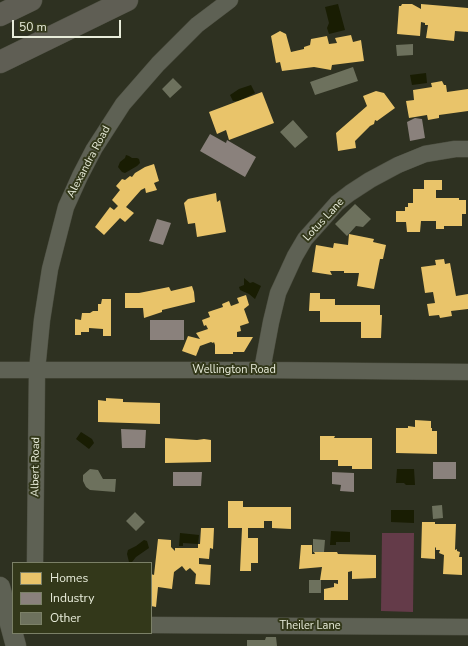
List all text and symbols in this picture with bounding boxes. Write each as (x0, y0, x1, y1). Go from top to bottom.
scale bar (14, 12, 123, 38)
text: 50 m (19, 19, 47, 35)
street label: Alexandra Road (65, 124, 113, 200)
street label: Lotus Lane (301, 196, 347, 244)
street label: Wellington Road (192, 363, 276, 377)
street label: Albert Road (29, 437, 43, 497)
legend (12, 562, 152, 634)
text: Homes (50, 570, 88, 586)
text: Industry (50, 590, 94, 606)
text: Other (50, 610, 81, 626)
street label: Theiler Lane (280, 619, 340, 633)

